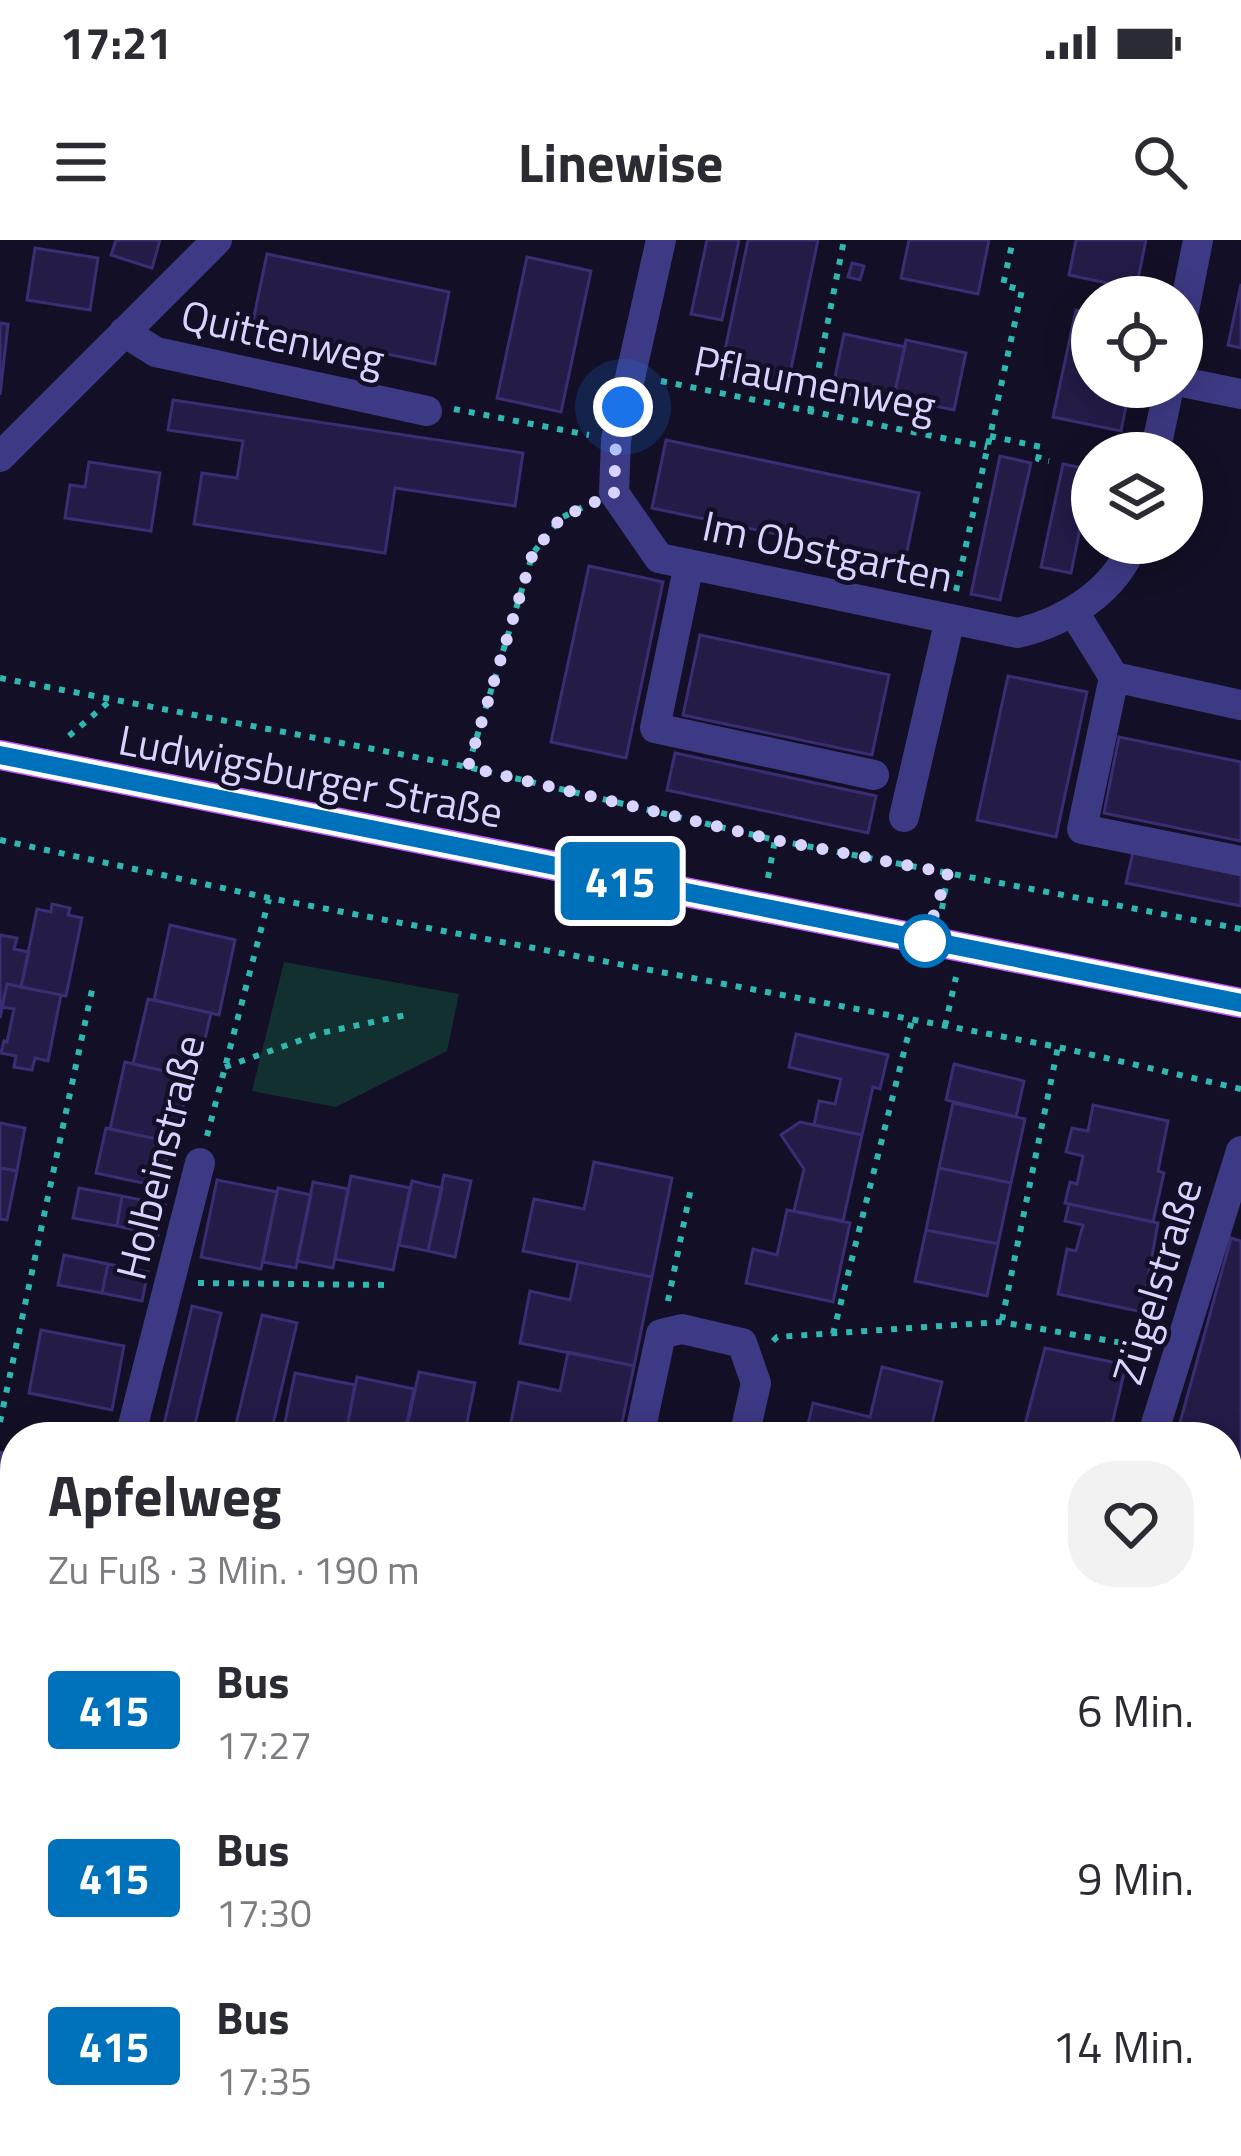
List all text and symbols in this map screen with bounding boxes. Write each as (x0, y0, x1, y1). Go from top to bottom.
text: 17:21 (60, 8, 172, 76)
text: Linewise (518, 121, 723, 203)
icon: menu (48, 129, 114, 195)
icon: search (1127, 129, 1193, 195)
map controls (1071, 276, 1203, 564)
button: locate (1071, 276, 1203, 408)
street label: Quittenweg (175, 282, 391, 390)
street label: Pflaumenweg (689, 327, 941, 437)
your location (593, 377, 653, 437)
button: layers (1071, 432, 1203, 564)
street label: Im Obstgarten (697, 492, 959, 608)
street label: Ludwigsburger Straße (113, 706, 509, 844)
line badge: 415 (551, 842, 689, 920)
text: 415 (585, 849, 655, 913)
unlabelled marker (900, 916, 950, 966)
street label: Holbeinstraße (98, 1028, 220, 1286)
street label: Zügelstraße (1094, 1170, 1218, 1392)
text: Apfelweg (48, 1451, 281, 1538)
button: heart (1068, 1461, 1194, 1587)
text: Zu Fuß · 3 Min. · 190 m (48, 1540, 420, 1599)
text: Bus (216, 1647, 290, 1715)
text: 6 Min. (1077, 1676, 1194, 1744)
text: 415 (79, 1678, 149, 1742)
text: 17:27 (216, 1715, 312, 1774)
text: Bus (216, 1815, 290, 1883)
text: 9 Min. (1077, 1844, 1194, 1912)
text: 415 (79, 1846, 149, 1910)
text: 17:30 (216, 1883, 312, 1942)
text: Bus (216, 1983, 290, 2051)
text: 14 Min. (1052, 2012, 1194, 2080)
text: 415 (79, 2014, 149, 2078)
text: 17:35 (216, 2051, 312, 2110)

